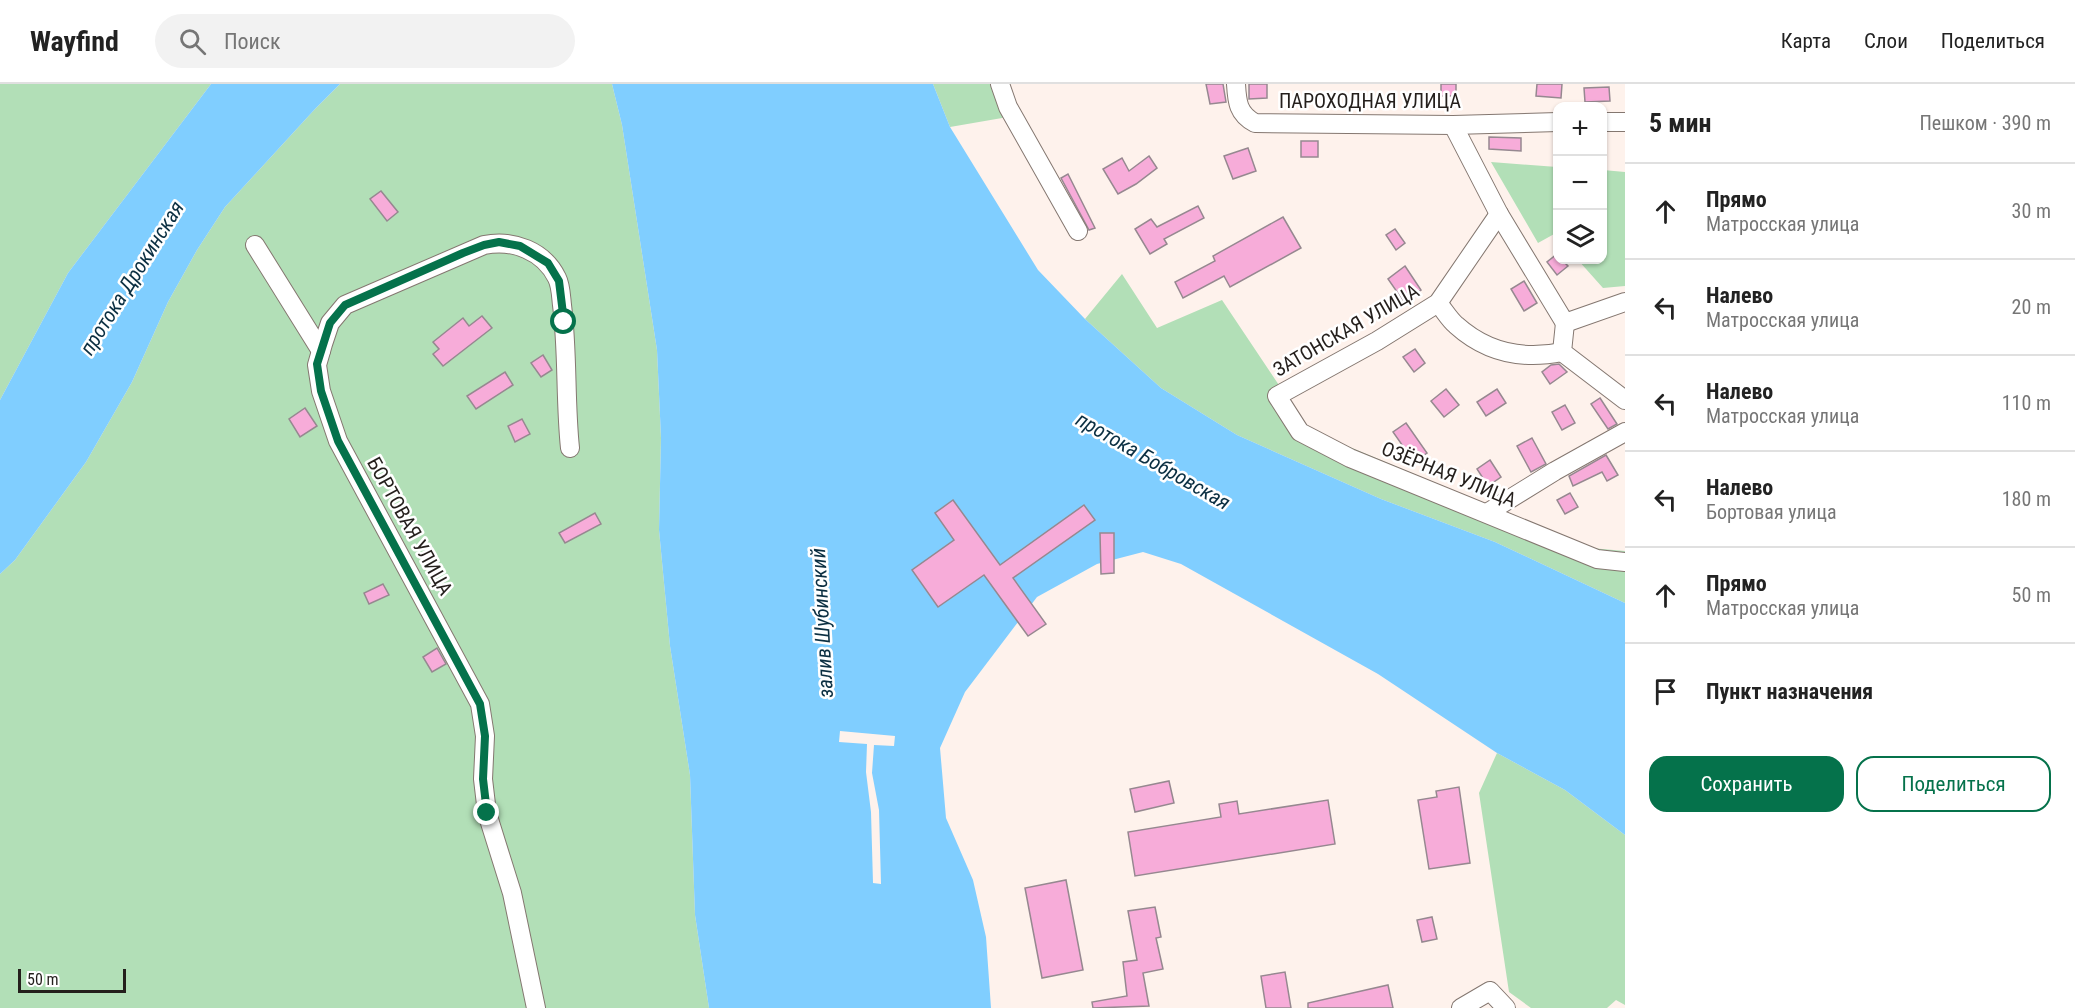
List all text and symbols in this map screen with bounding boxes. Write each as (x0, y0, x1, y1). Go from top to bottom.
search box (155, 14, 575, 68)
text: Wayfind (30, 25, 119, 58)
icon: search (176, 25, 209, 58)
text: Поиск (224, 29, 281, 54)
text: Карта (1781, 29, 1831, 53)
text: Слои (1864, 29, 1908, 53)
text: Поделиться (1941, 29, 2045, 53)
street label: ПАРОХОДНАЯ УЛИЦА (1279, 89, 1462, 113)
map controls (1553, 102, 1607, 264)
button: + (1553, 102, 1607, 156)
text: 5 мин (1649, 108, 1711, 138)
text: Пешком · 390 m (1919, 111, 2051, 135)
button: − (1553, 156, 1607, 210)
text: Прямо (1706, 187, 1767, 212)
icon: ahead (1649, 195, 1682, 228)
water label: протока Дрокинская (75, 197, 189, 359)
text: 30 m (2012, 199, 2051, 223)
button: layers (1553, 210, 1607, 264)
text: Матросская улица (1706, 212, 1859, 236)
street label: ЗАТОНСКАЯ УЛИЦА (1269, 278, 1424, 382)
text: Налево (1706, 283, 1773, 308)
icon: left (1649, 291, 1682, 324)
text: 20 m (2012, 295, 2051, 319)
route start (550, 308, 576, 334)
text: Матросская улица (1706, 308, 1859, 332)
text: Налево (1706, 379, 1773, 404)
icon: left (1649, 387, 1682, 420)
text: 110 m (2002, 391, 2051, 415)
text: Матросская улица (1706, 404, 1859, 428)
water label: протока Бобровская (1072, 407, 1234, 515)
street label: ОЗЁРНАЯ УЛИЦА (1378, 436, 1520, 512)
street label: БОРТОВАЯ УЛИЦА (362, 453, 458, 600)
text: Налево (1706, 475, 1773, 500)
icon: left (1649, 483, 1682, 516)
text: 180 m (2002, 487, 2051, 511)
text: Бортовая улица (1706, 500, 1837, 524)
water label: залив Шубинский (806, 547, 838, 699)
text: Прямо (1706, 571, 1767, 596)
icon: ahead (1649, 579, 1682, 612)
text: 50 m (2012, 583, 2051, 607)
text: Матросская улица (1706, 596, 1859, 620)
icon: arrive (1649, 675, 1682, 708)
text: Пункт назначения (1706, 679, 1873, 704)
button: Сохранить (1649, 756, 1844, 812)
button: Поделиться (1856, 756, 2051, 812)
route end (473, 799, 499, 825)
scale bar (18, 966, 126, 994)
text: 50 m (27, 970, 59, 989)

